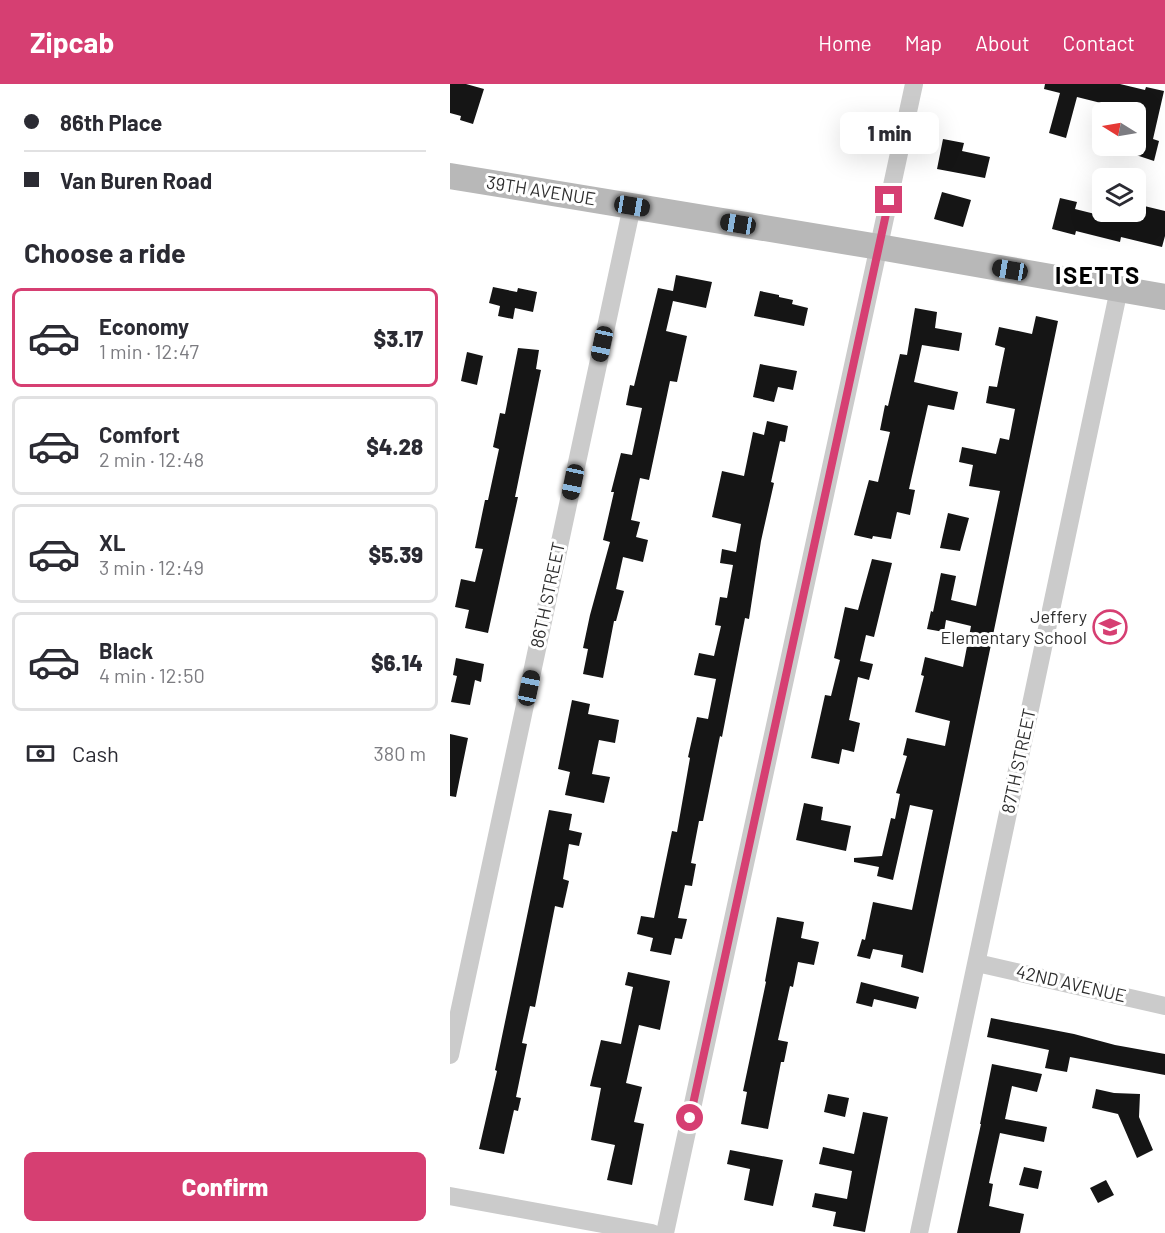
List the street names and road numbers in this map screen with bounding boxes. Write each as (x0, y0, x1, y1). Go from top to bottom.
street label: 39TH AVENUE (485, 171, 597, 210)
street label: 86TH STREET (525, 540, 569, 650)
street label: 87TH STREET (996, 706, 1040, 815)
street label: 42ND AVENUE (1014, 960, 1128, 1006)

